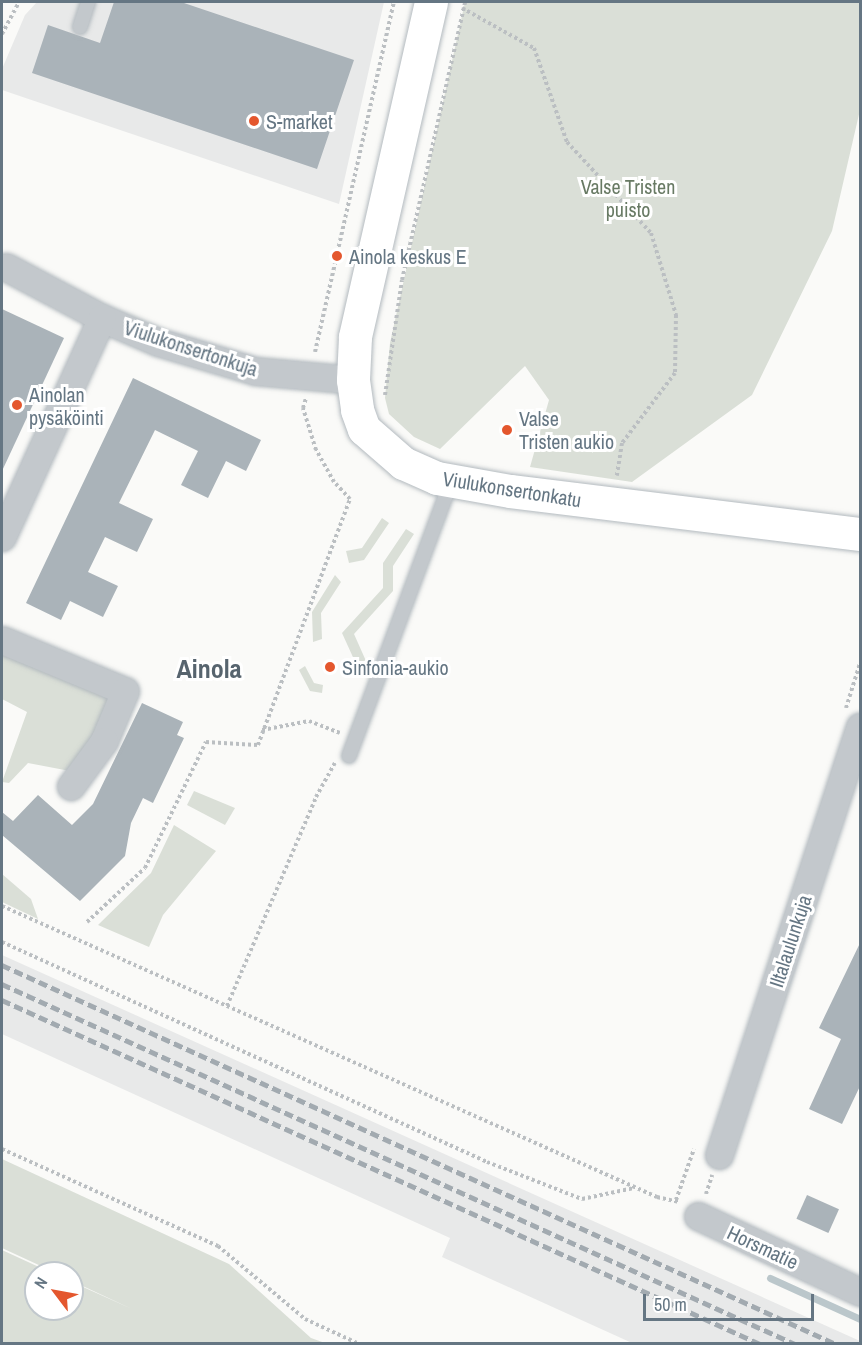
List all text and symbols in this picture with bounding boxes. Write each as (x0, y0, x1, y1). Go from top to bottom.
place label: S-market (266, 109, 333, 133)
marker: S-market (247, 114, 261, 128)
park label: Valse Tristen puisto (581, 175, 675, 222)
place label: Ainola keskus E (349, 244, 467, 268)
marker: Ainola keskus E (330, 249, 344, 263)
street label: Viulukonsertonkuja (121, 315, 261, 381)
place label: Ainolan pysäköinti (29, 382, 104, 429)
marker: Ainolan pysäköinti (10, 398, 24, 412)
place label: Valse Tristen aukio (519, 406, 614, 453)
marker: Valse Tristen aukio (500, 423, 514, 437)
street label: Viulukonsertonkatu (441, 466, 583, 512)
district label: Ainola (176, 653, 242, 685)
place label: Sinfonia-aukio (342, 655, 449, 679)
marker: Sinfonia-aukio (323, 660, 337, 674)
street label: Iltalaulunkuja (764, 892, 816, 990)
street label: Horsmatie (724, 1220, 802, 1274)
north arrow (24, 1261, 84, 1321)
text: N (29, 1273, 52, 1292)
scale bar (646, 1282, 817, 1320)
text: 50 m (654, 1292, 687, 1317)

